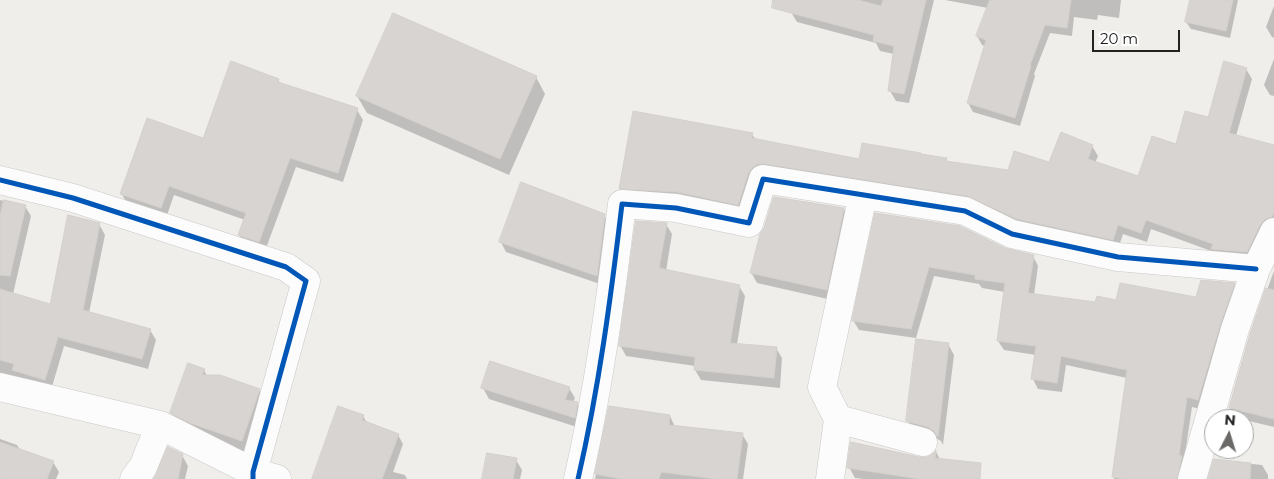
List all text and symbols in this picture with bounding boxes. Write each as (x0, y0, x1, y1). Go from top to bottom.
scale bar (1094, 20, 1182, 52)
text: 20 m (1100, 29, 1138, 48)
north arrow (1204, 409, 1254, 459)
text: N (1224, 411, 1237, 430)

